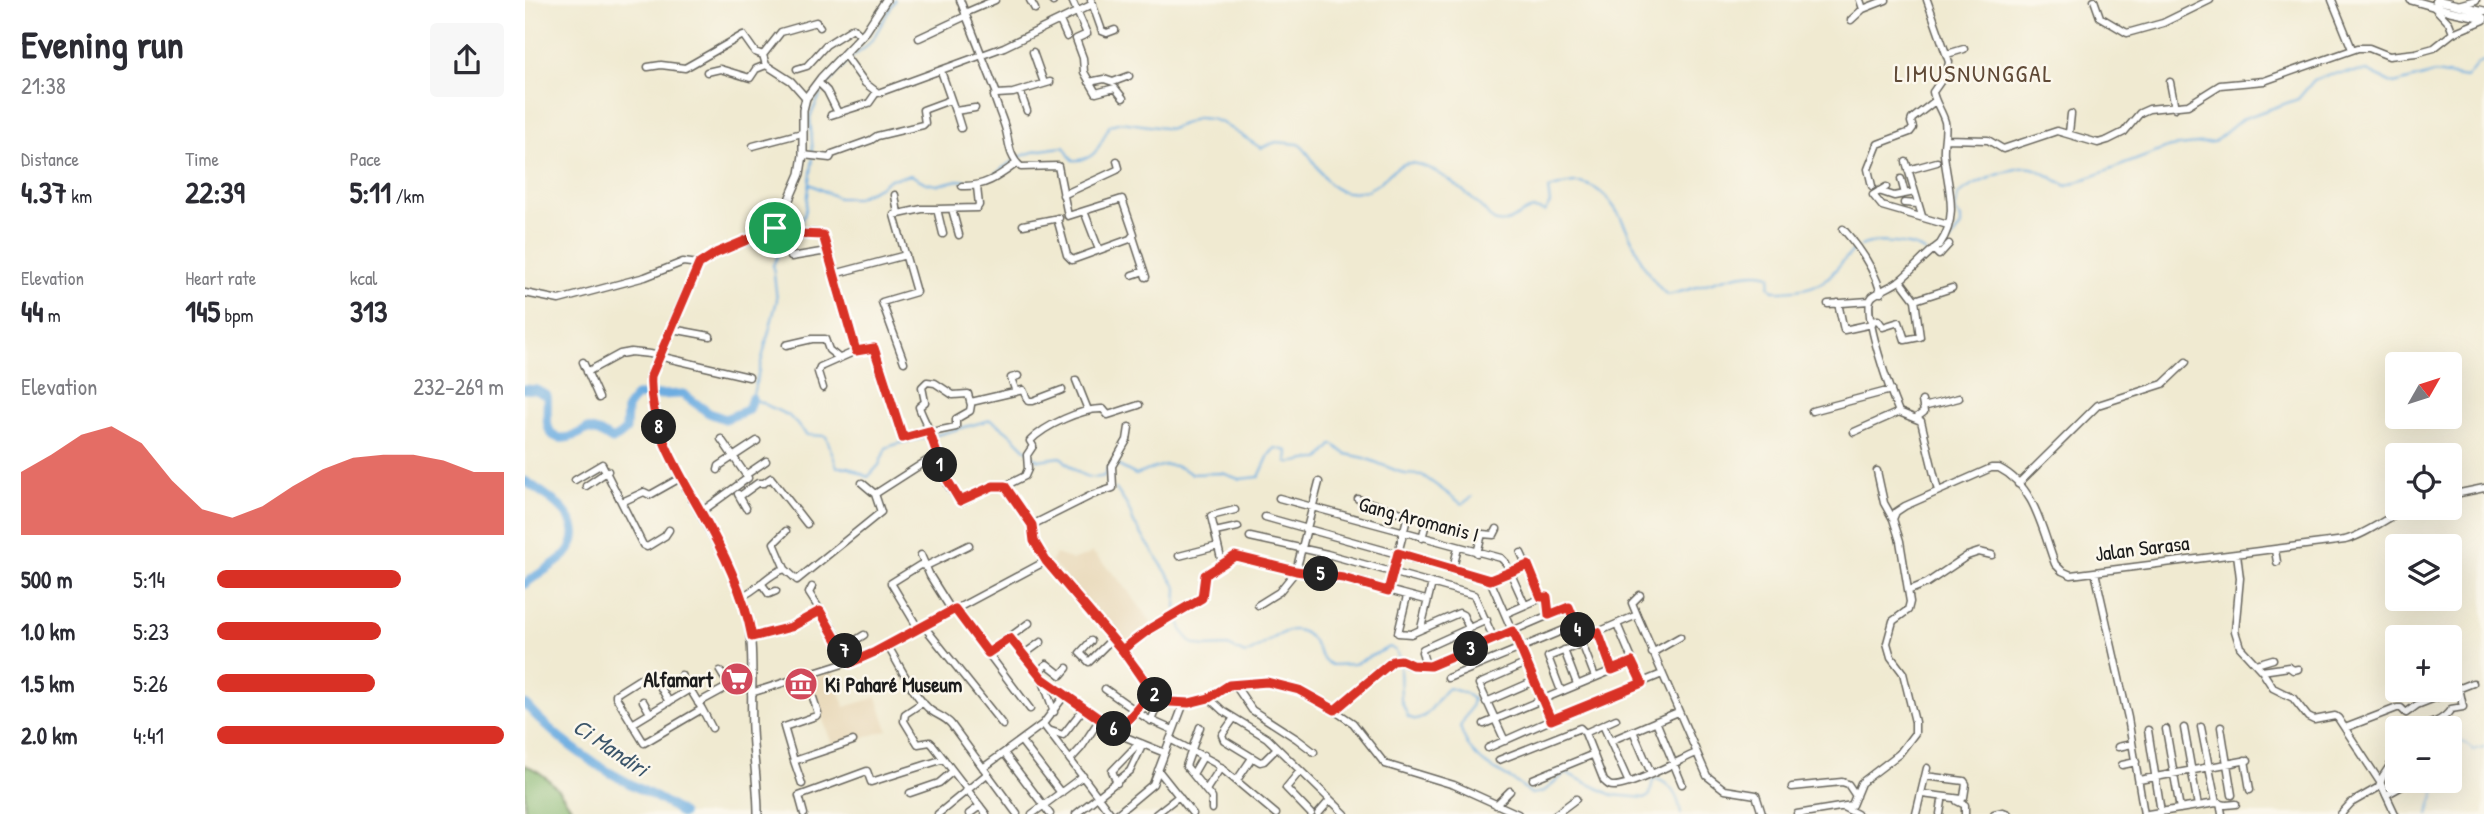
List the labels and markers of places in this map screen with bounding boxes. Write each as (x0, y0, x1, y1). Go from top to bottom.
pin (745, 198, 805, 258)
pin: 8 (641, 410, 677, 444)
pin: 1 (923, 448, 957, 482)
pin: 5 (1303, 556, 1339, 592)
pin: 4 (1561, 612, 1595, 648)
pin: 3 (1453, 632, 1489, 666)
pin: 7 (827, 634, 863, 668)
supermarket icon: Alfamart (718, 660, 756, 698)
place label: Alfamart (644, 665, 714, 694)
museum icon: Ki Paharé Museum (782, 665, 820, 703)
place label: Ki Paharé Museum (825, 670, 962, 699)
pin: 2 (1137, 678, 1173, 712)
pin: 6 (1097, 712, 1131, 746)

